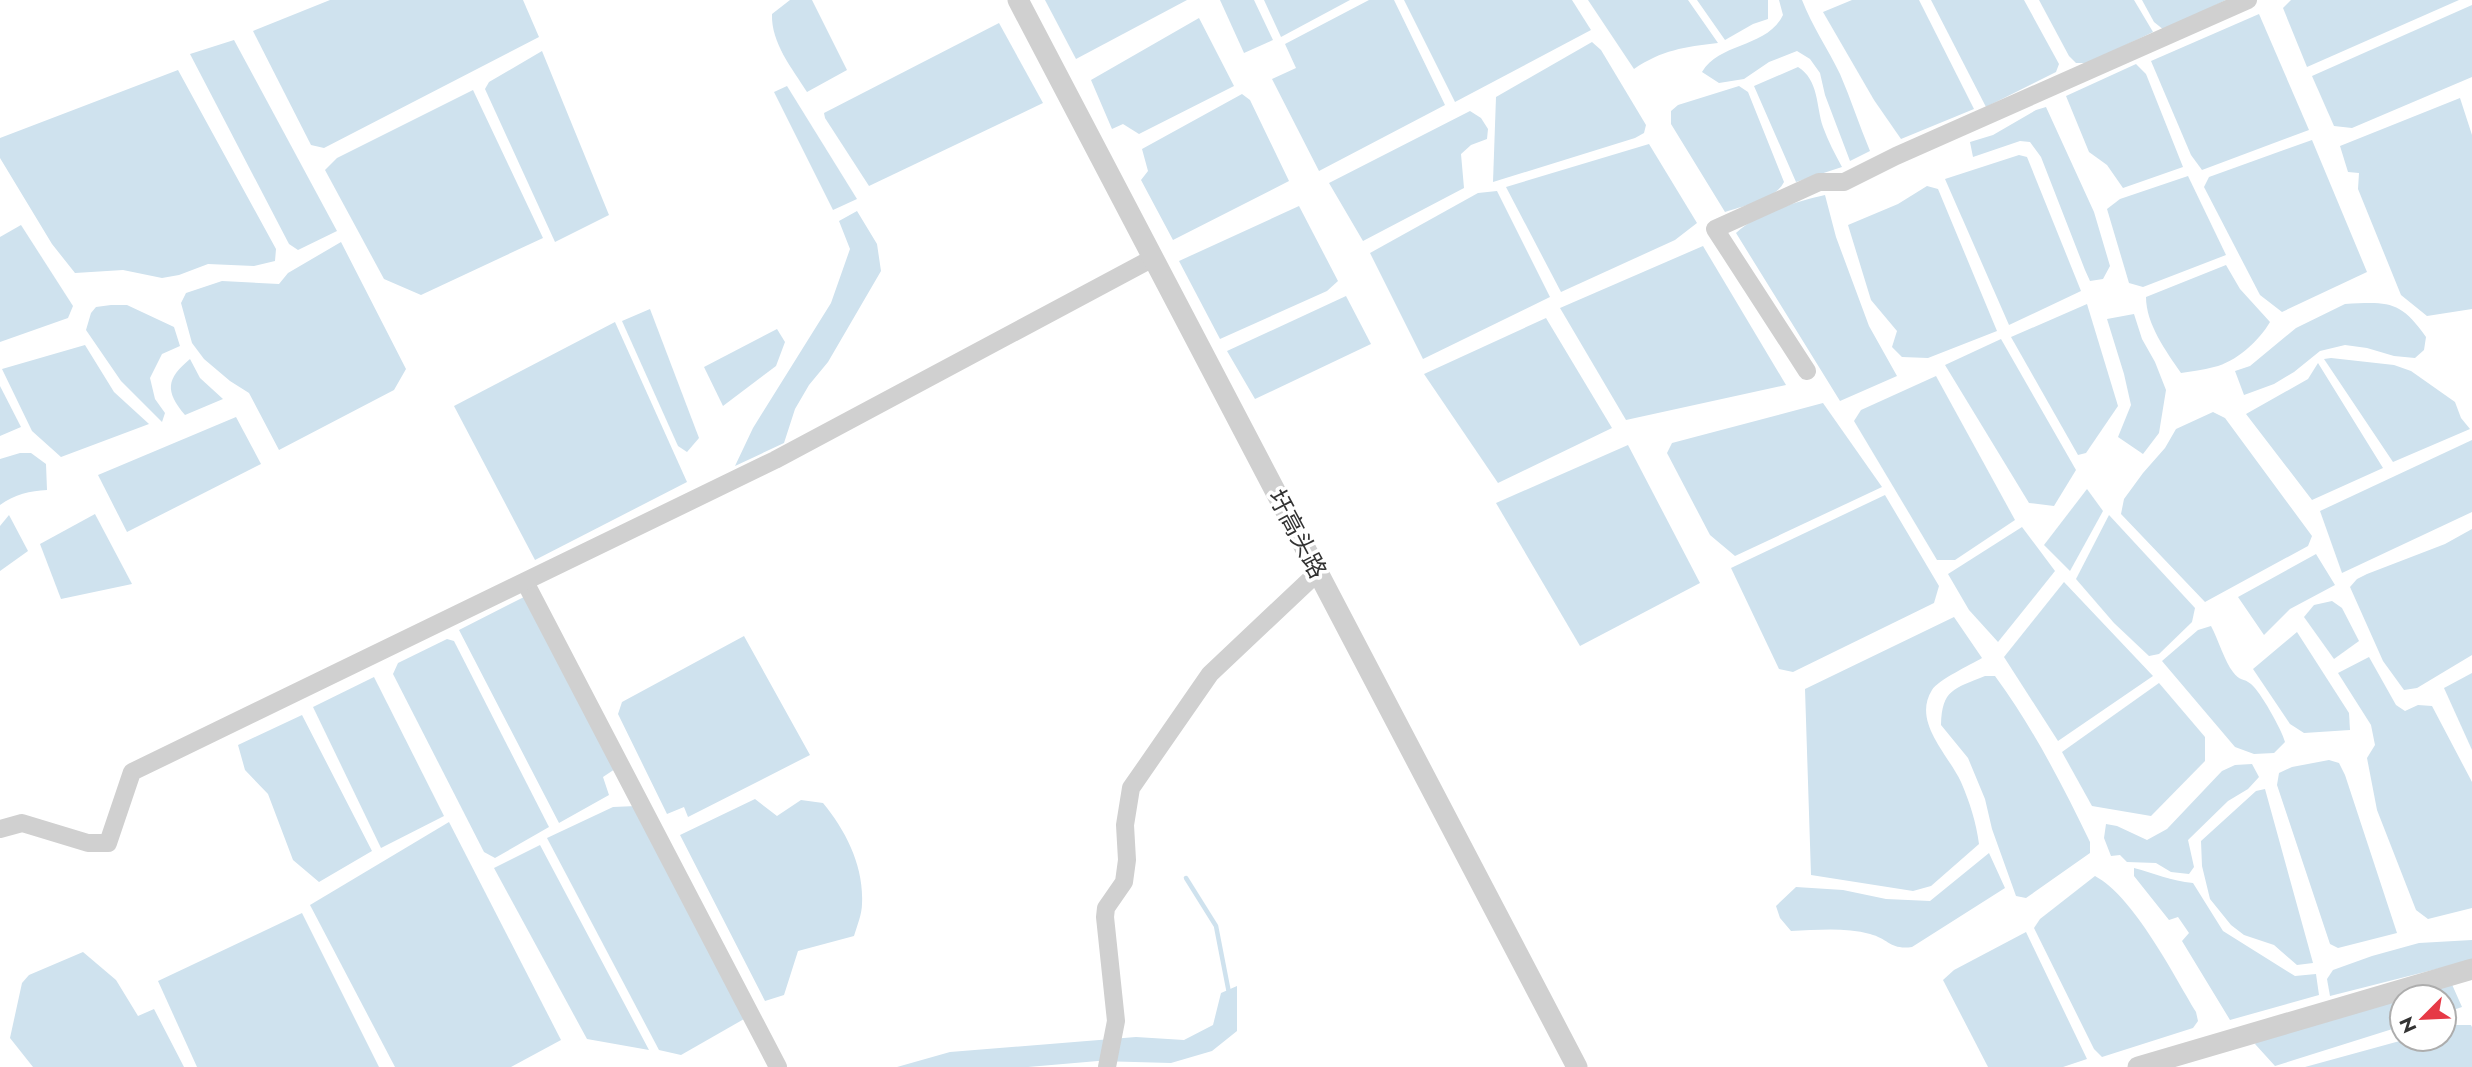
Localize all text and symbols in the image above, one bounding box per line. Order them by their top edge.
street label: 圩高头路 [1259,483,1335,584]
north arrow [2388,983,2458,1053]
text: N [2393,1012,2423,1037]

